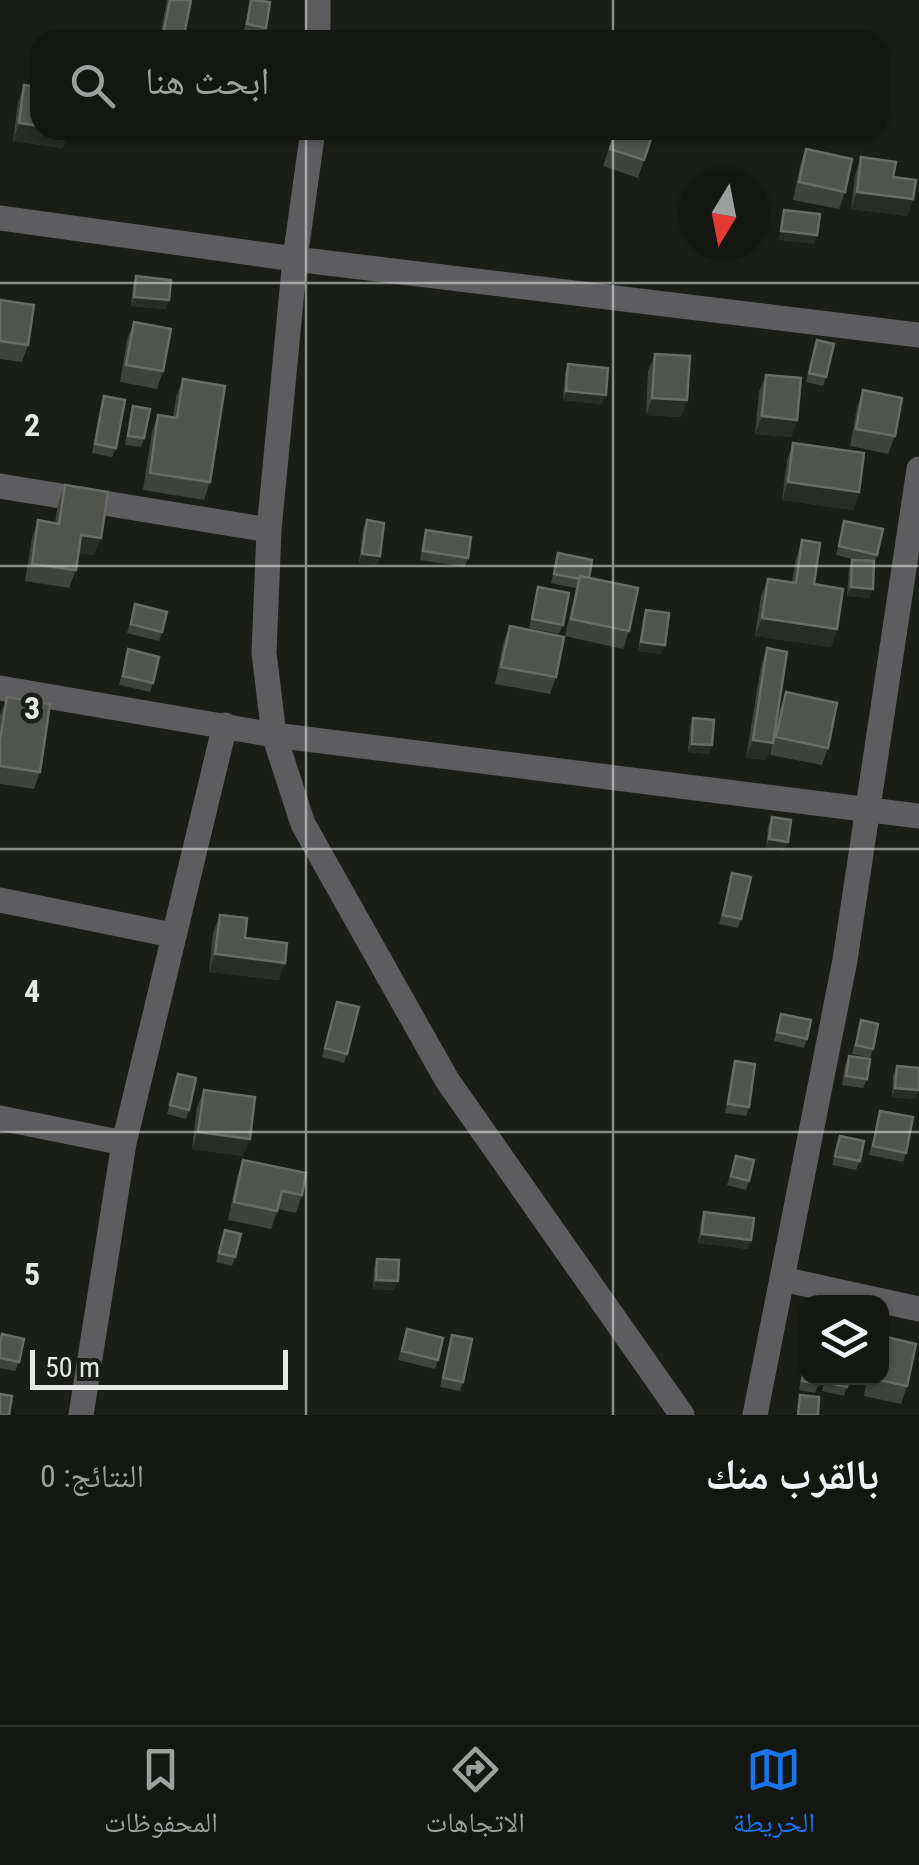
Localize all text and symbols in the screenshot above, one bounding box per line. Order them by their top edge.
search box [30,30,889,140]
icon: search [65,58,120,113]
text: ابحث هنا [145,59,270,103]
north arrow [679,170,769,260]
text: 2 [24,406,40,444]
text: 3 [24,689,40,727]
text: 4 [24,972,40,1010]
text: 5 [24,1255,40,1293]
map controls [799,1295,889,1385]
button: layers [799,1295,889,1385]
scale bar [30,1345,288,1390]
text: 50 m [45,1351,100,1384]
text: بالقرب منك [705,1450,879,1499]
text: النتائج: 0 [40,1457,144,1495]
tab: المحفوظات [104,1742,218,1850]
tab: الاتجاهات [426,1742,525,1850]
tab: الخريطة [733,1742,815,1850]

